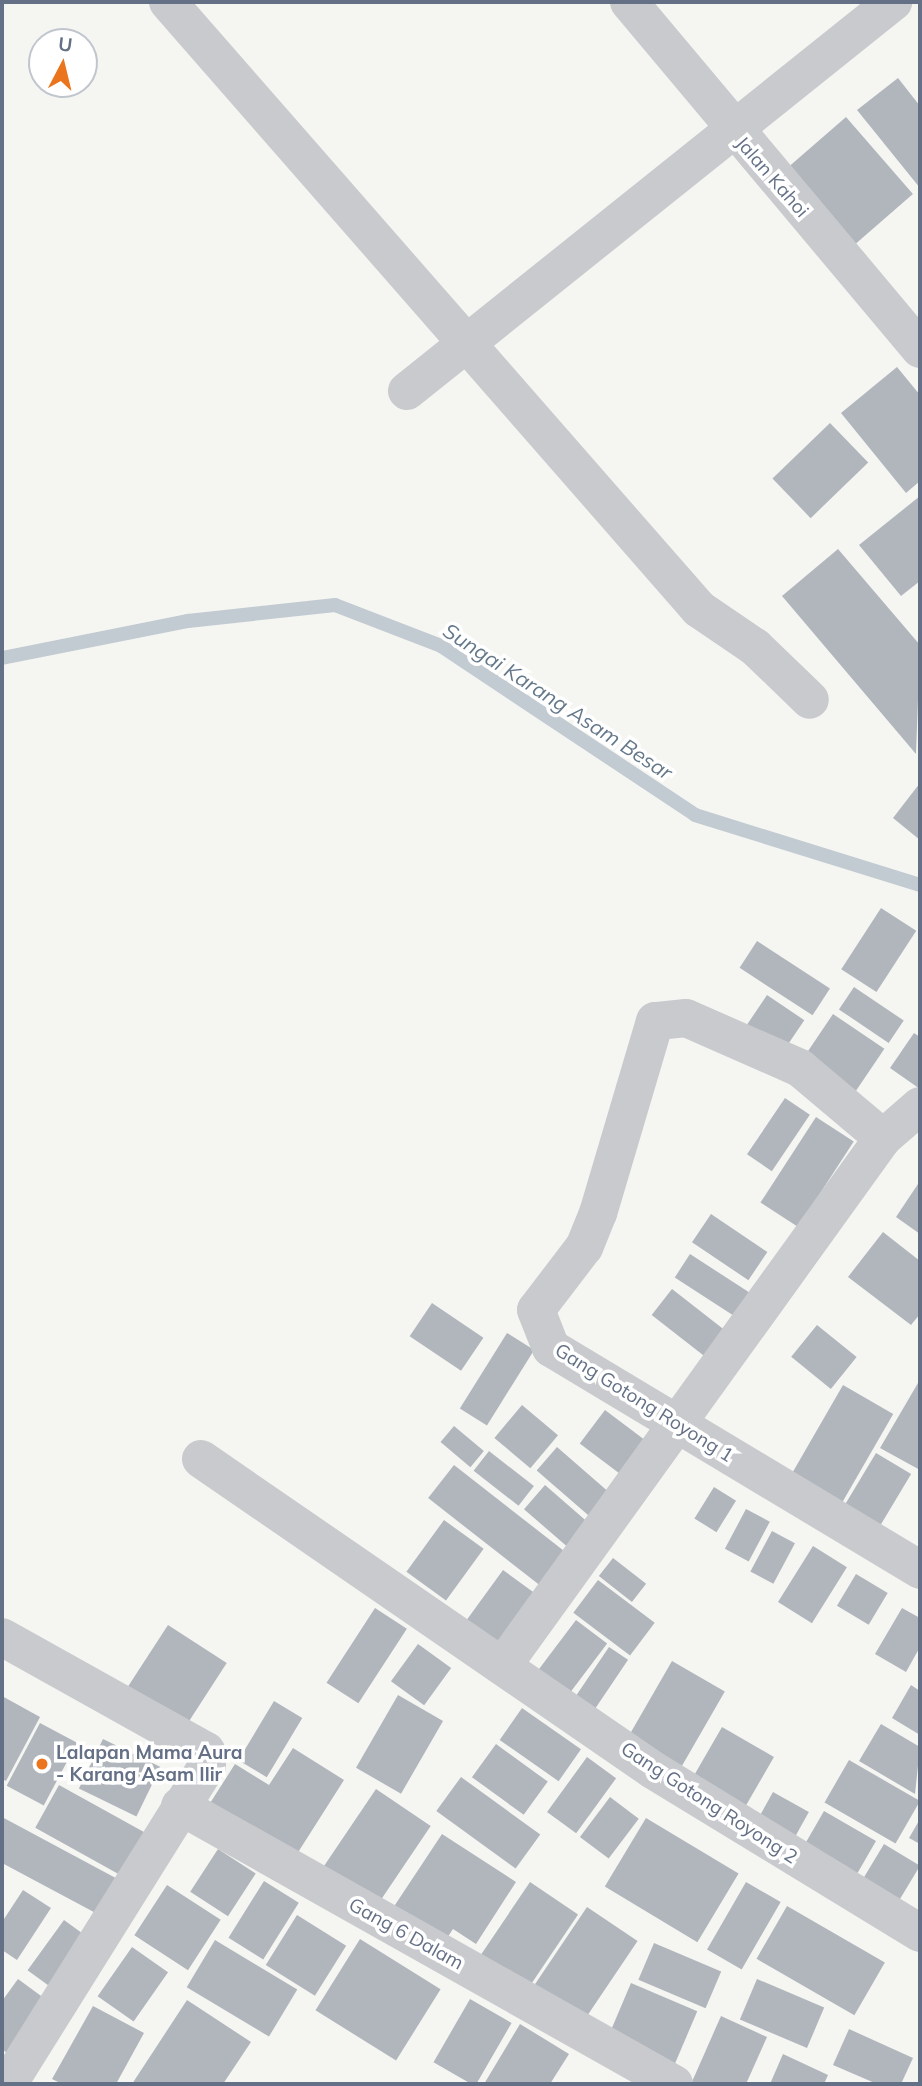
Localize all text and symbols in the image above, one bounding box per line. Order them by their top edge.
north arrow [28,28,98,98]
text: U [57,31,74,57]
street label: Jalan Kahoi [731,132,813,222]
water label: Sungai Karang Asam Besar [439,617,677,785]
street label: Gang Gotong Royong 1 [551,1339,737,1467]
street label: Gang Gotong Royong 2 [616,1737,802,1869]
place label: Lalapan Mama Aura - Karang Asam Ilir [56,1742,242,1786]
marker: Lalapan Mama Aura - Karang Asam Ilir [34,1756,50,1772]
street label: Gang 6 Dalam [345,1893,467,1975]

